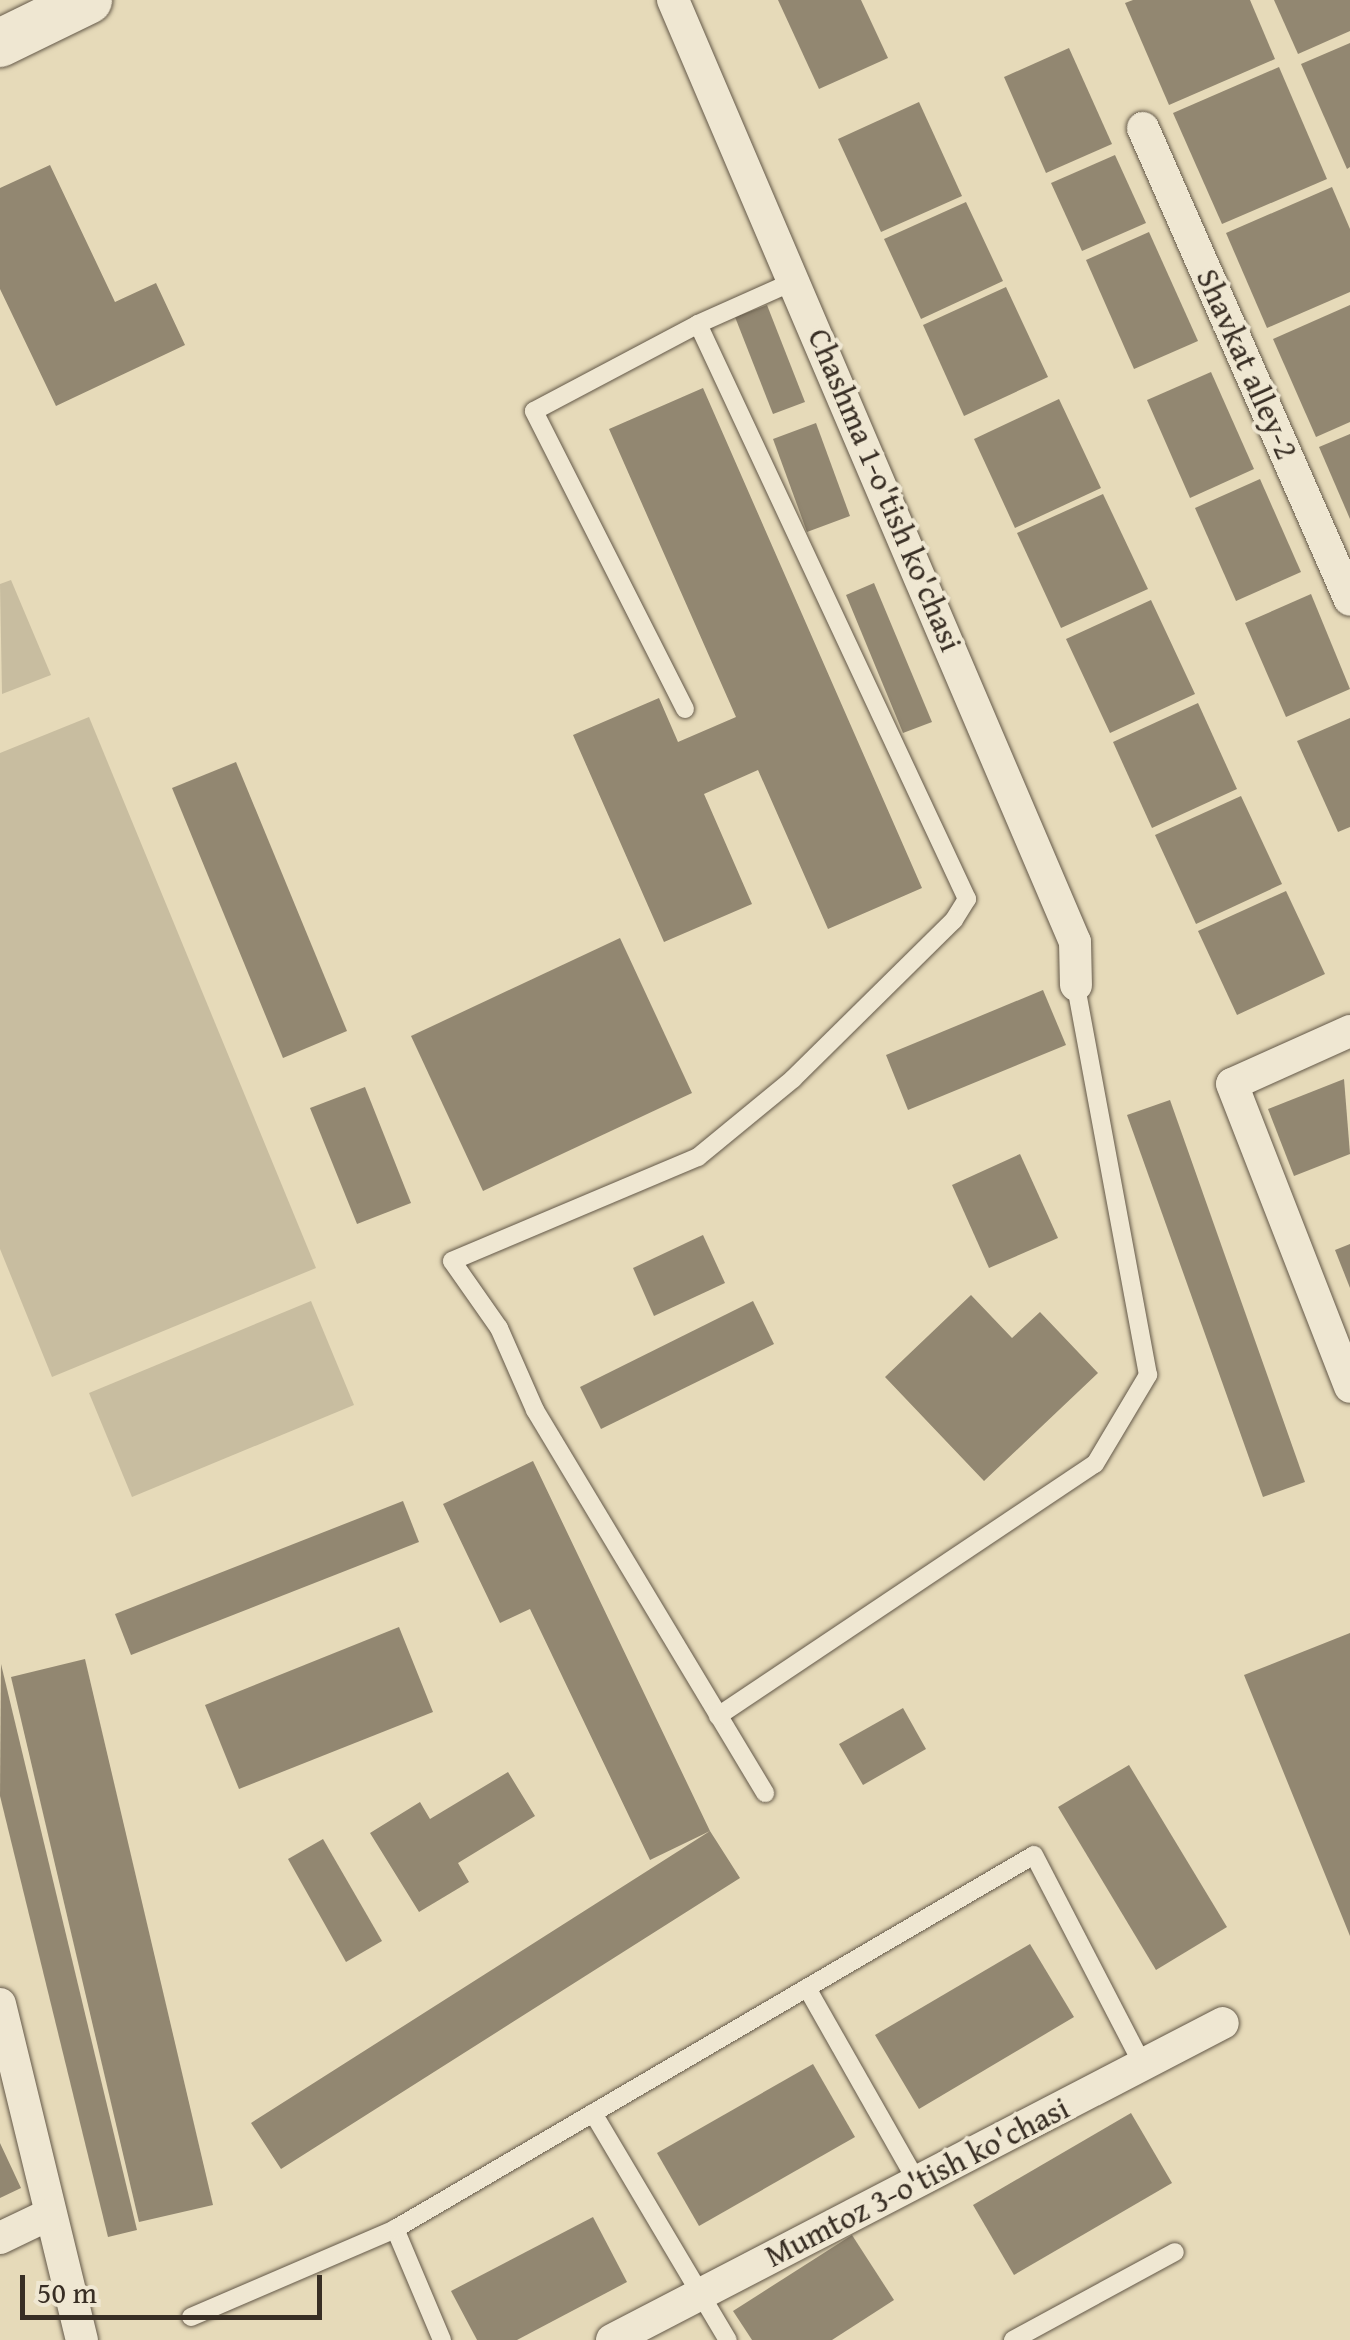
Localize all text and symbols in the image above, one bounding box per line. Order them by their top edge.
street label: Shavkat alley-2 [1188,263,1306,465]
street label: Chashma 1-o'tish ko'chasi [800,323,970,657]
street label: Mumtoz 3-o'tish ko'chasi [759,2089,1075,2275]
scale bar [25,2255,328,2317]
text: 50 m [37,2270,97,2314]

